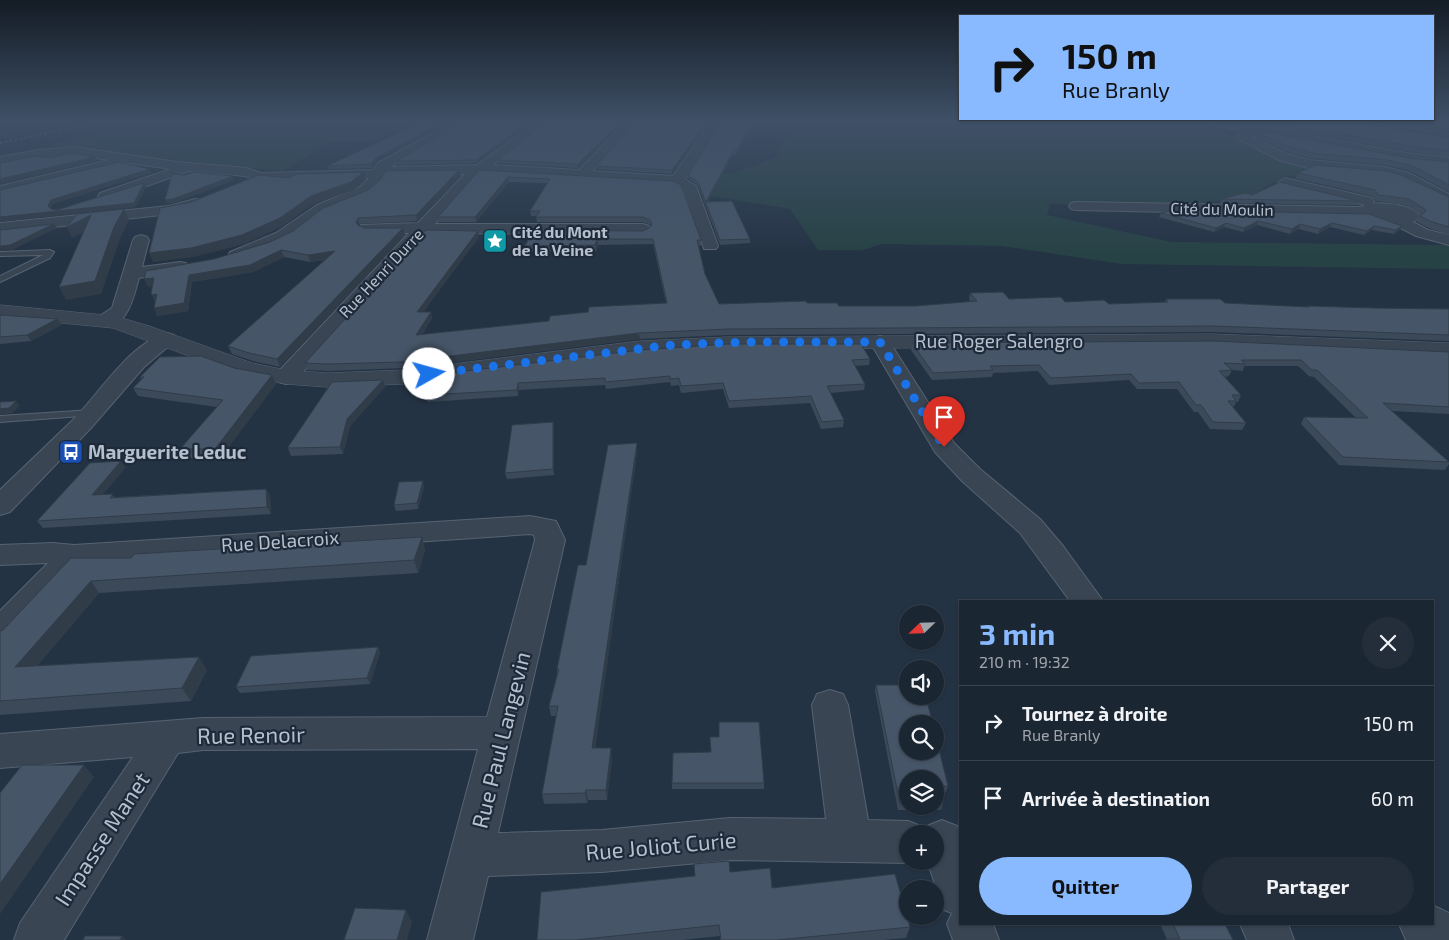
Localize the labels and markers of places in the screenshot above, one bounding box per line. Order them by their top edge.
place label: Cité du Mont de la Veine [512,222,608,259]
place icon: Cité du Mont de la Veine [482,228,508,254]
pin [923,396,965,447]
bus stop icon: Marguerite Leduc [58,439,84,465]
place label: Marguerite Leduc [88,440,247,463]

